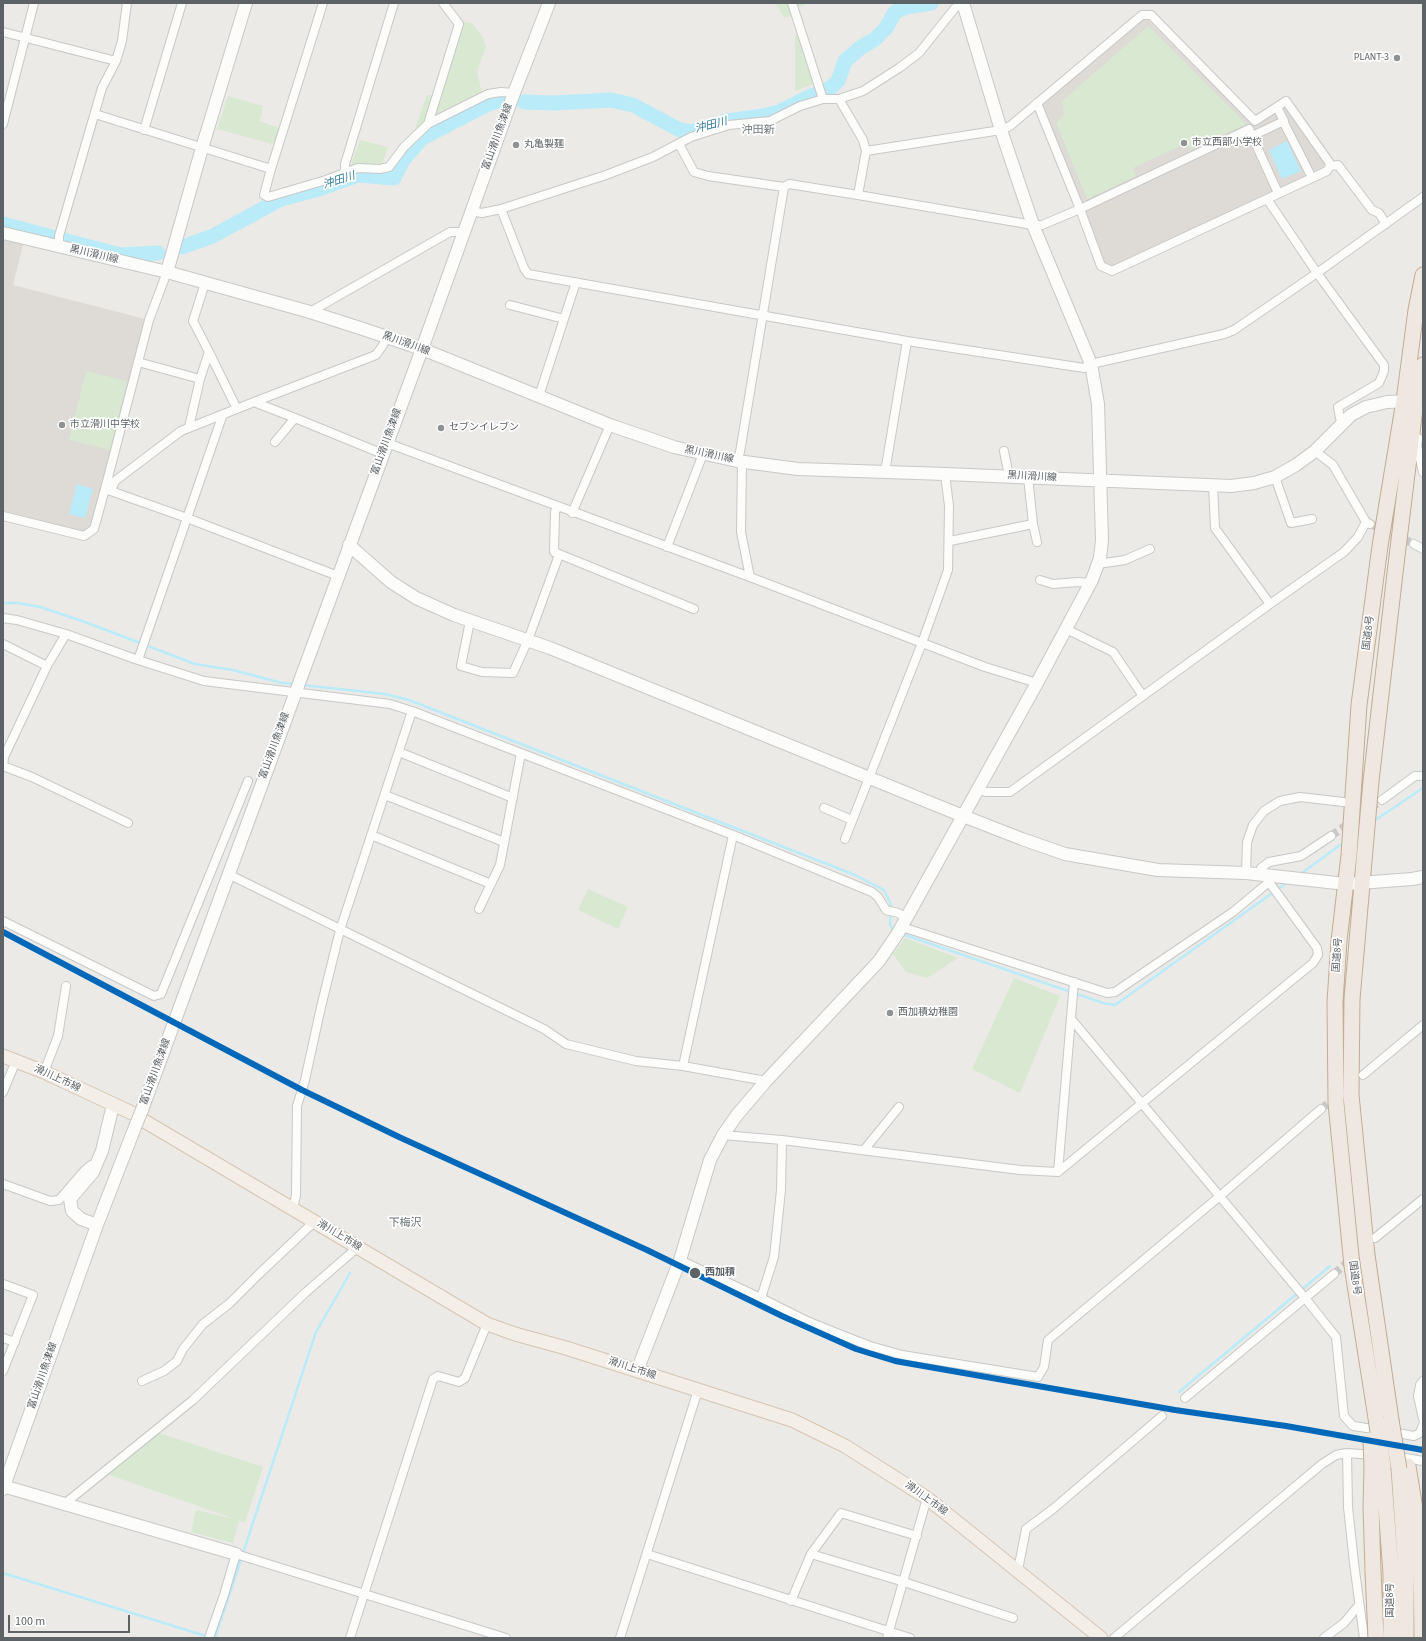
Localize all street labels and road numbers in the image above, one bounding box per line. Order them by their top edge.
street label: 富山滑川魚津線 [480,102,516,172]
street label: 黒川滑川線 [68,244,120,266]
street label: 黒川滑川線 [380,330,432,358]
street label: 富山滑川魚津線 [369,407,405,477]
street label: 黒川滑川線 [683,444,735,466]
street label: 黒川滑川線 [1007,470,1057,484]
street label: 国道8号 [1361,615,1377,651]
street label: 富山滑川魚津線 [257,711,293,781]
street label: 国道8号 [1331,937,1345,973]
street label: 富山滑川魚津線 [138,1037,174,1107]
street label: 滑川上市線 [32,1063,82,1095]
street label: 滑川上市線 [314,1218,364,1254]
street label: 国道8号 [1346,1260,1362,1296]
street label: 富山滑川魚津線 [26,1341,60,1411]
street label: 滑川上市線 [606,1356,658,1382]
street label: 滑川上市線 [902,1479,950,1519]
street label: 国道8号 [1385,1583,1397,1617]

